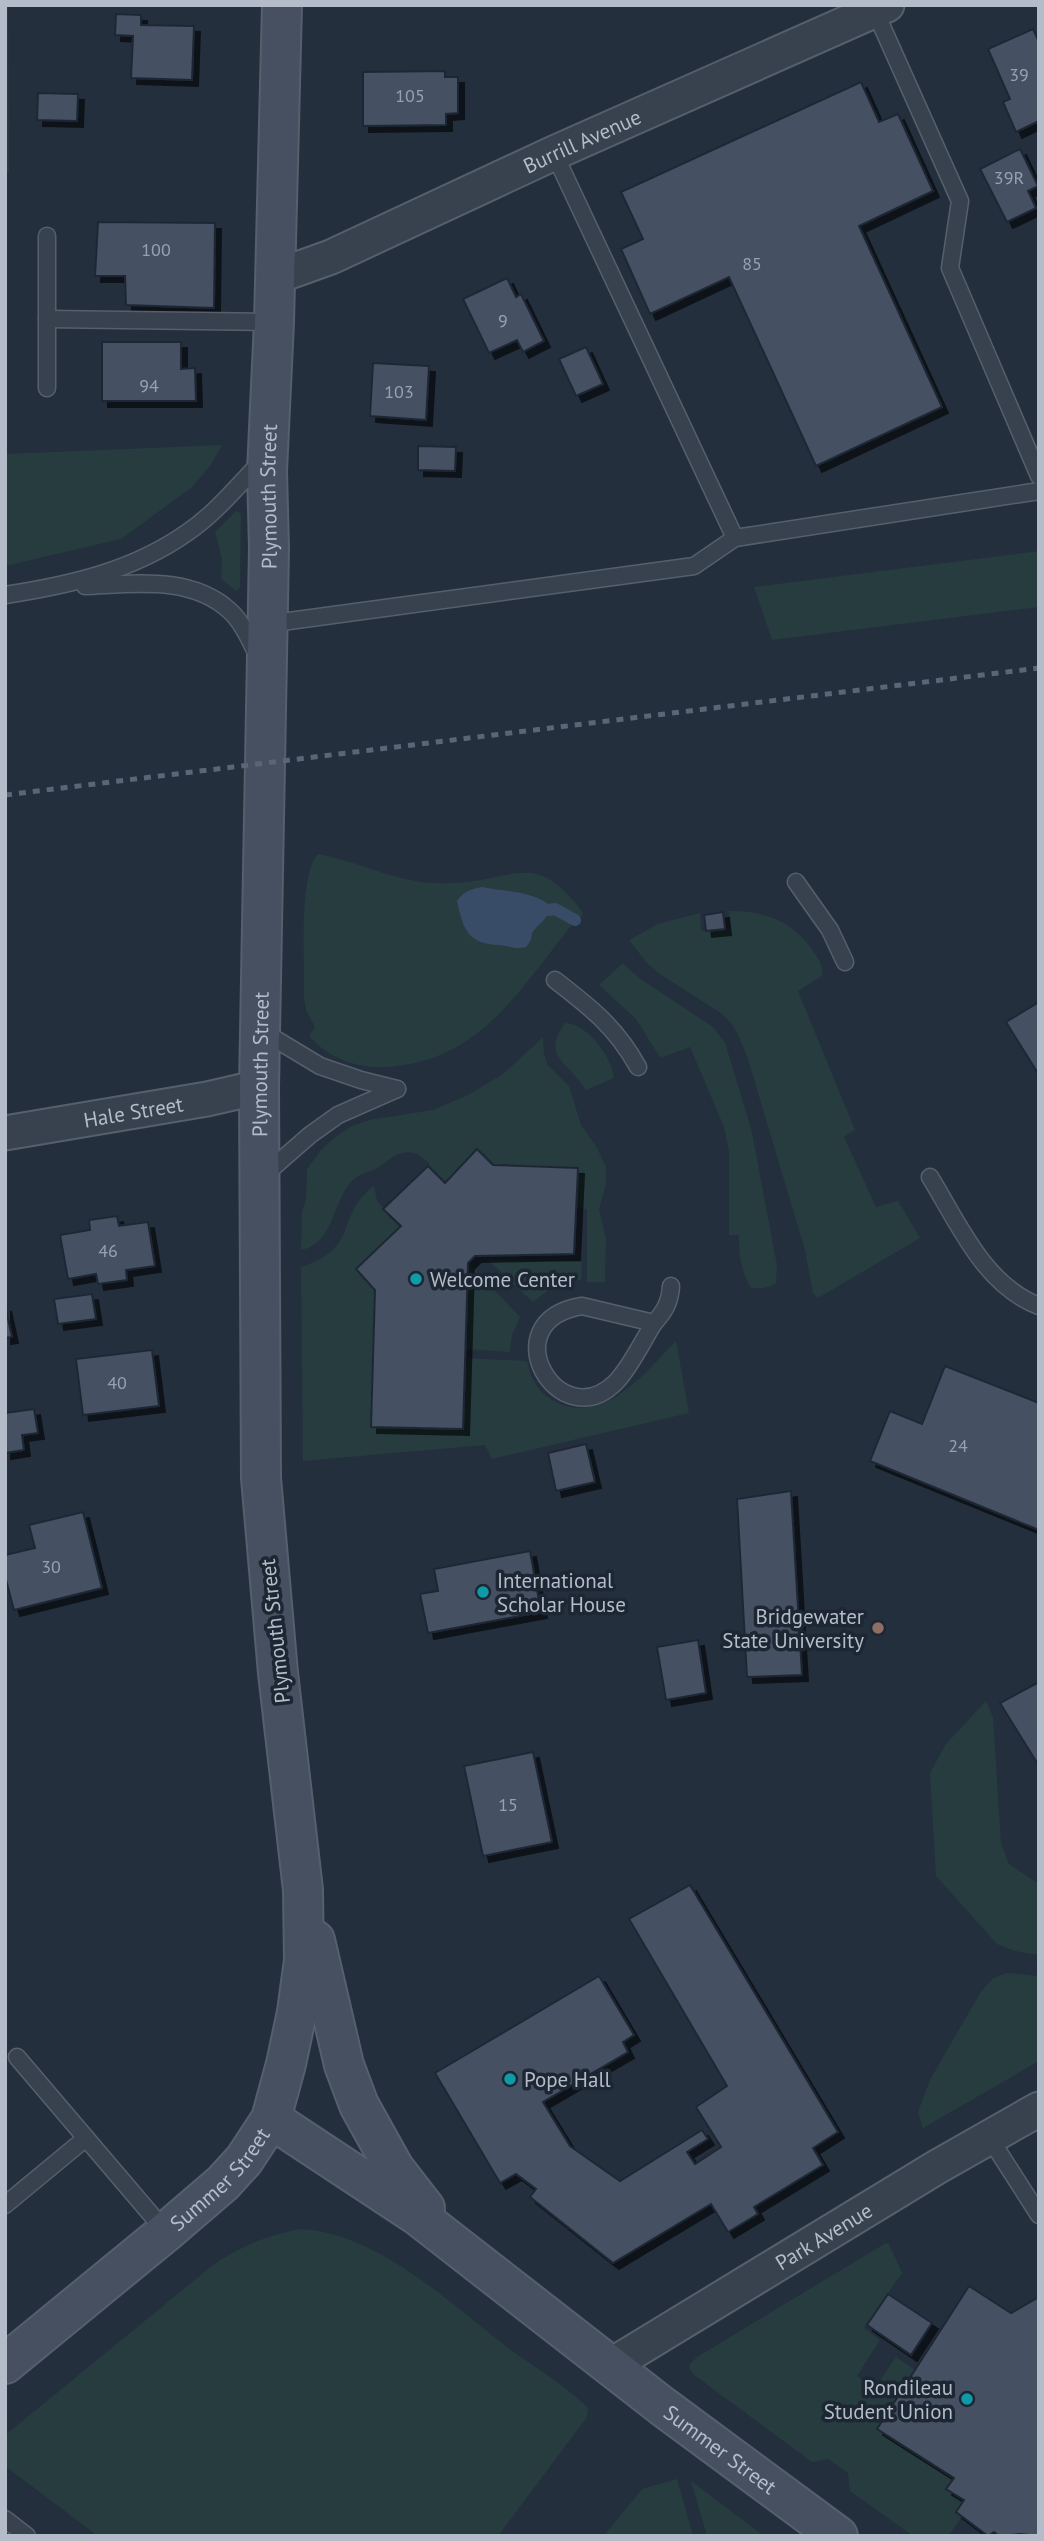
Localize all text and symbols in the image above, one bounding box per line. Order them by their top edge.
house number: 39 [1009,63,1029,86]
house number: 105 [395,84,425,107]
street label: Burrill Avenue [519,103,645,179]
house number: 39R [994,166,1024,189]
house number: 100 [141,238,171,261]
house number: 85 [742,252,762,275]
house number: 9 [498,309,508,332]
house number: 94 [139,374,159,397]
house number: 103 [384,380,414,403]
street label: Plymouth Street [253,423,283,569]
street label: Plymouth Street [245,992,274,1137]
street label: Hale Street [81,1090,185,1133]
house number: 46 [98,1239,118,1262]
place label: Welcome Center [430,1266,575,1293]
marker: Welcome Center [408,1271,424,1287]
house number: 40 [107,1371,127,1394]
house number: 24 [948,1434,968,1457]
house number: 30 [41,1555,61,1578]
street label: Plymouth Street [254,1557,296,1705]
place label: International Scholar House [497,1567,626,1618]
marker: International Scholar House [475,1584,491,1600]
place label: Bridgewater State University [722,1603,864,1654]
marker: Bridgewater State University [870,1620,886,1636]
house number: 15 [498,1793,518,1816]
place label: Pope Hall [524,2066,611,2093]
marker: Pope Hall [502,2071,518,2087]
street label: Summer Street [164,2122,275,2236]
street label: Park Avenue [770,2196,877,2276]
place label: Rondileau Student Union [824,2374,953,2425]
marker: Rondileau Student Union [959,2391,975,2407]
street label: Summer Street [659,2399,782,2500]

